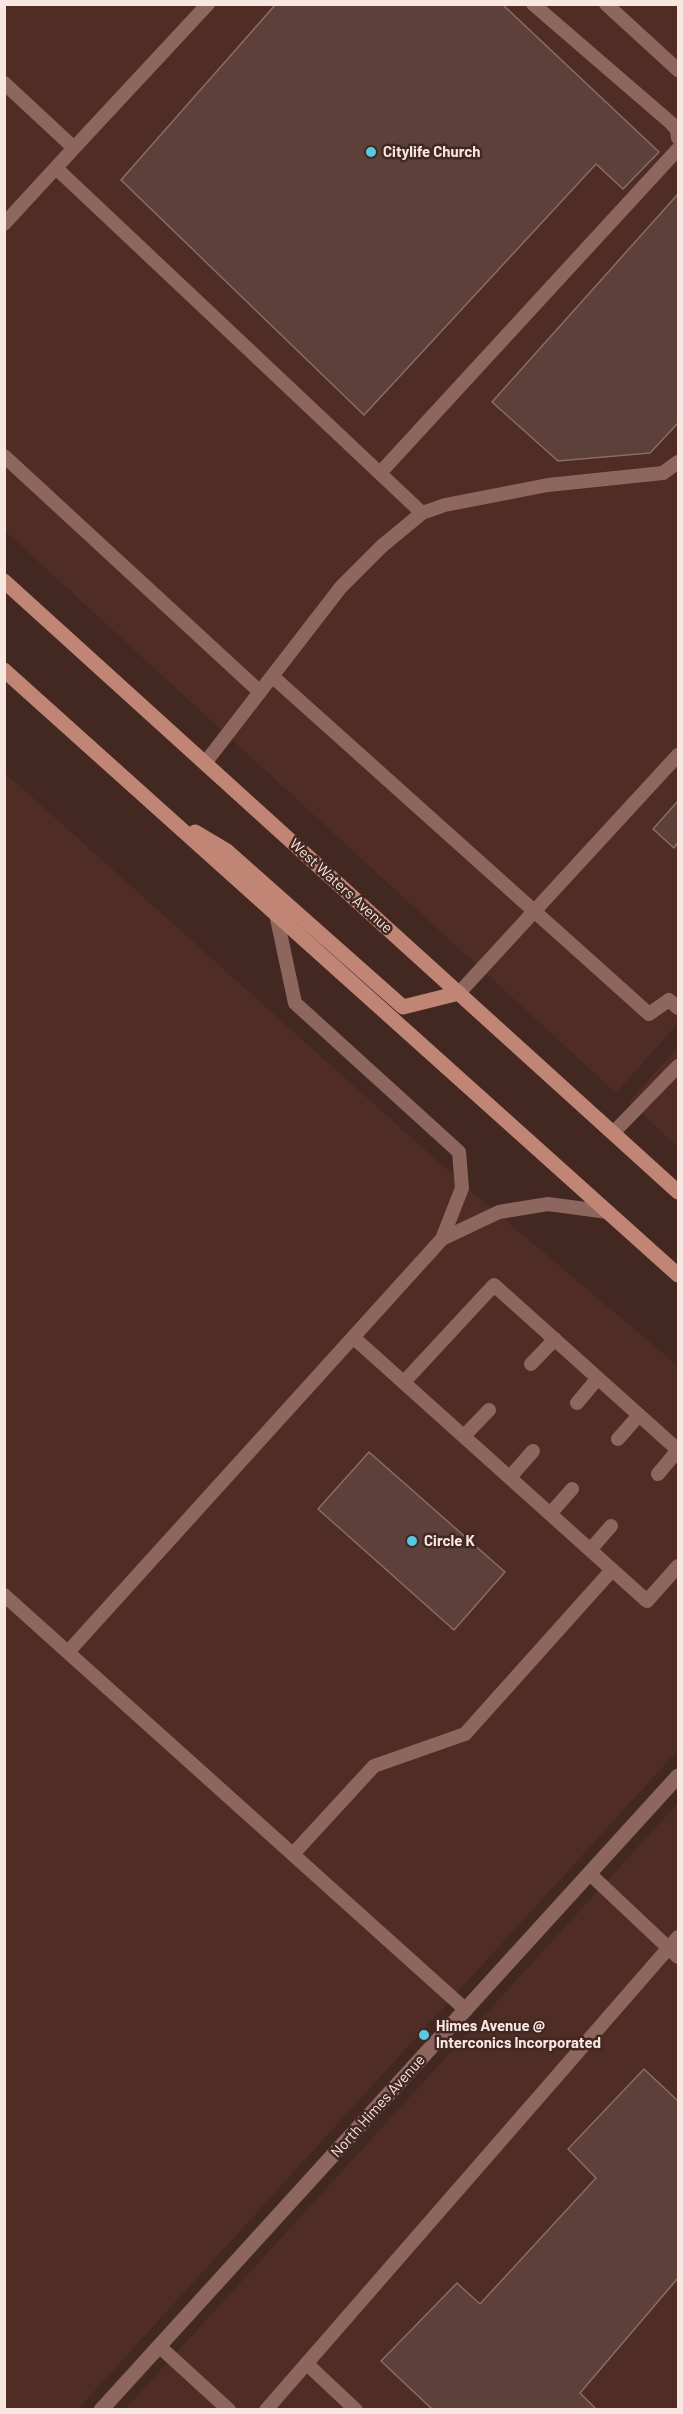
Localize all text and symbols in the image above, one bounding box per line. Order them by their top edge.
place label: Citylife Church [383,143,481,161]
marker: Citylife Church [364,145,378,159]
street label: West Waters Avenue [286,835,396,937]
place label: Circle K [424,1532,475,1550]
marker: Circle K [405,1534,419,1548]
place label: Himes Avenue @ Interconics Incorporated [436,2017,601,2052]
marker: Himes Avenue @ Interconics Incorporated [417,2028,431,2042]
street label: North Himes Avenue [327,2051,429,2161]

